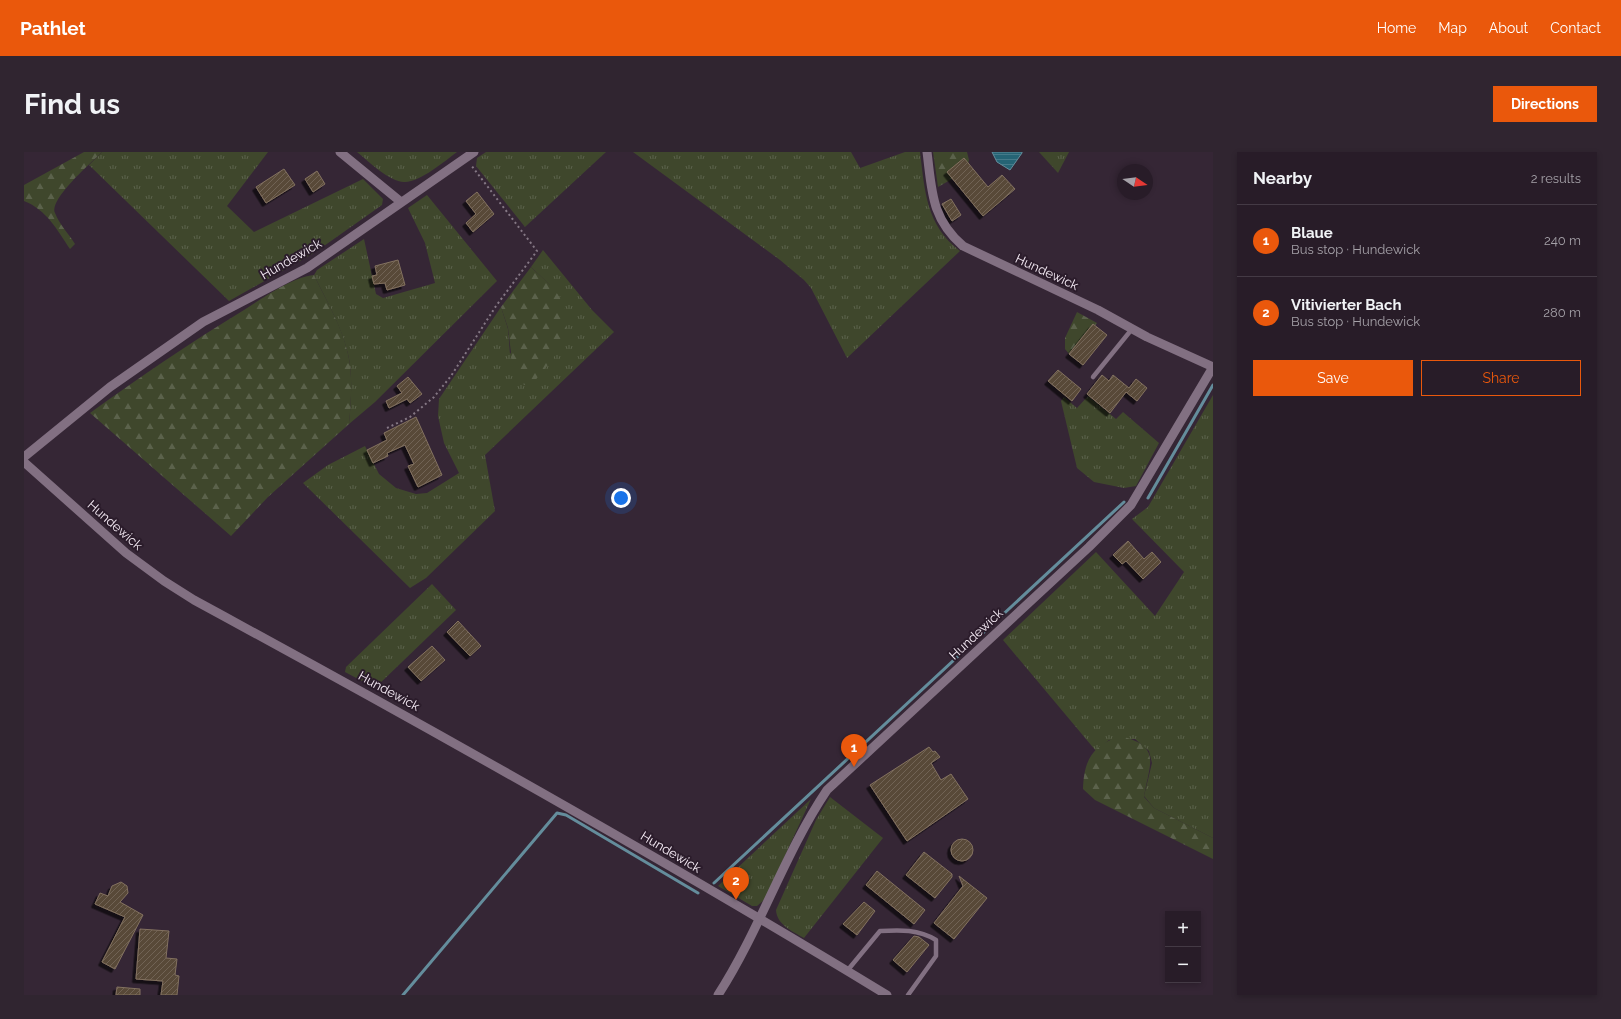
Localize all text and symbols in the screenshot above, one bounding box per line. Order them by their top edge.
text: Pathlet [20,17,86,39]
text: Home [1377,20,1416,36]
text: Map [1438,20,1467,36]
text: About [1489,20,1528,36]
text: Contact [1550,20,1601,36]
button: Directions [1493,86,1597,122]
text: Find us [24,88,120,121]
north arrow [1117,164,1153,200]
text: Nearby [1253,168,1312,188]
text: 2 results [1531,171,1581,186]
text: Blaue [1291,224,1333,242]
text: 1 [1263,233,1269,248]
text: 240 m [1544,233,1581,248]
street label: Hundewick [258,235,324,282]
text: Bus stop · Hundewick [1291,242,1420,257]
street label: Hundewick [1013,251,1081,293]
text: Vitivierter Bach [1291,296,1401,314]
text: 2 [1262,305,1270,320]
text: 280 m [1543,305,1581,320]
text: Bus stop · Hundewick [1291,314,1420,329]
button: Save [1253,360,1413,396]
button: Share [1421,360,1581,396]
your location [611,488,631,508]
street label: Hundewick [84,497,146,553]
street label: Hundewick [946,605,1006,663]
street label: Hundewick [356,668,422,714]
pin: 1 [841,734,867,767]
street label: Hundewick [638,828,704,876]
pin: 2 [723,867,749,900]
map controls [1165,911,1201,983]
button: + [1165,911,1201,947]
button: − [1165,947,1201,983]

